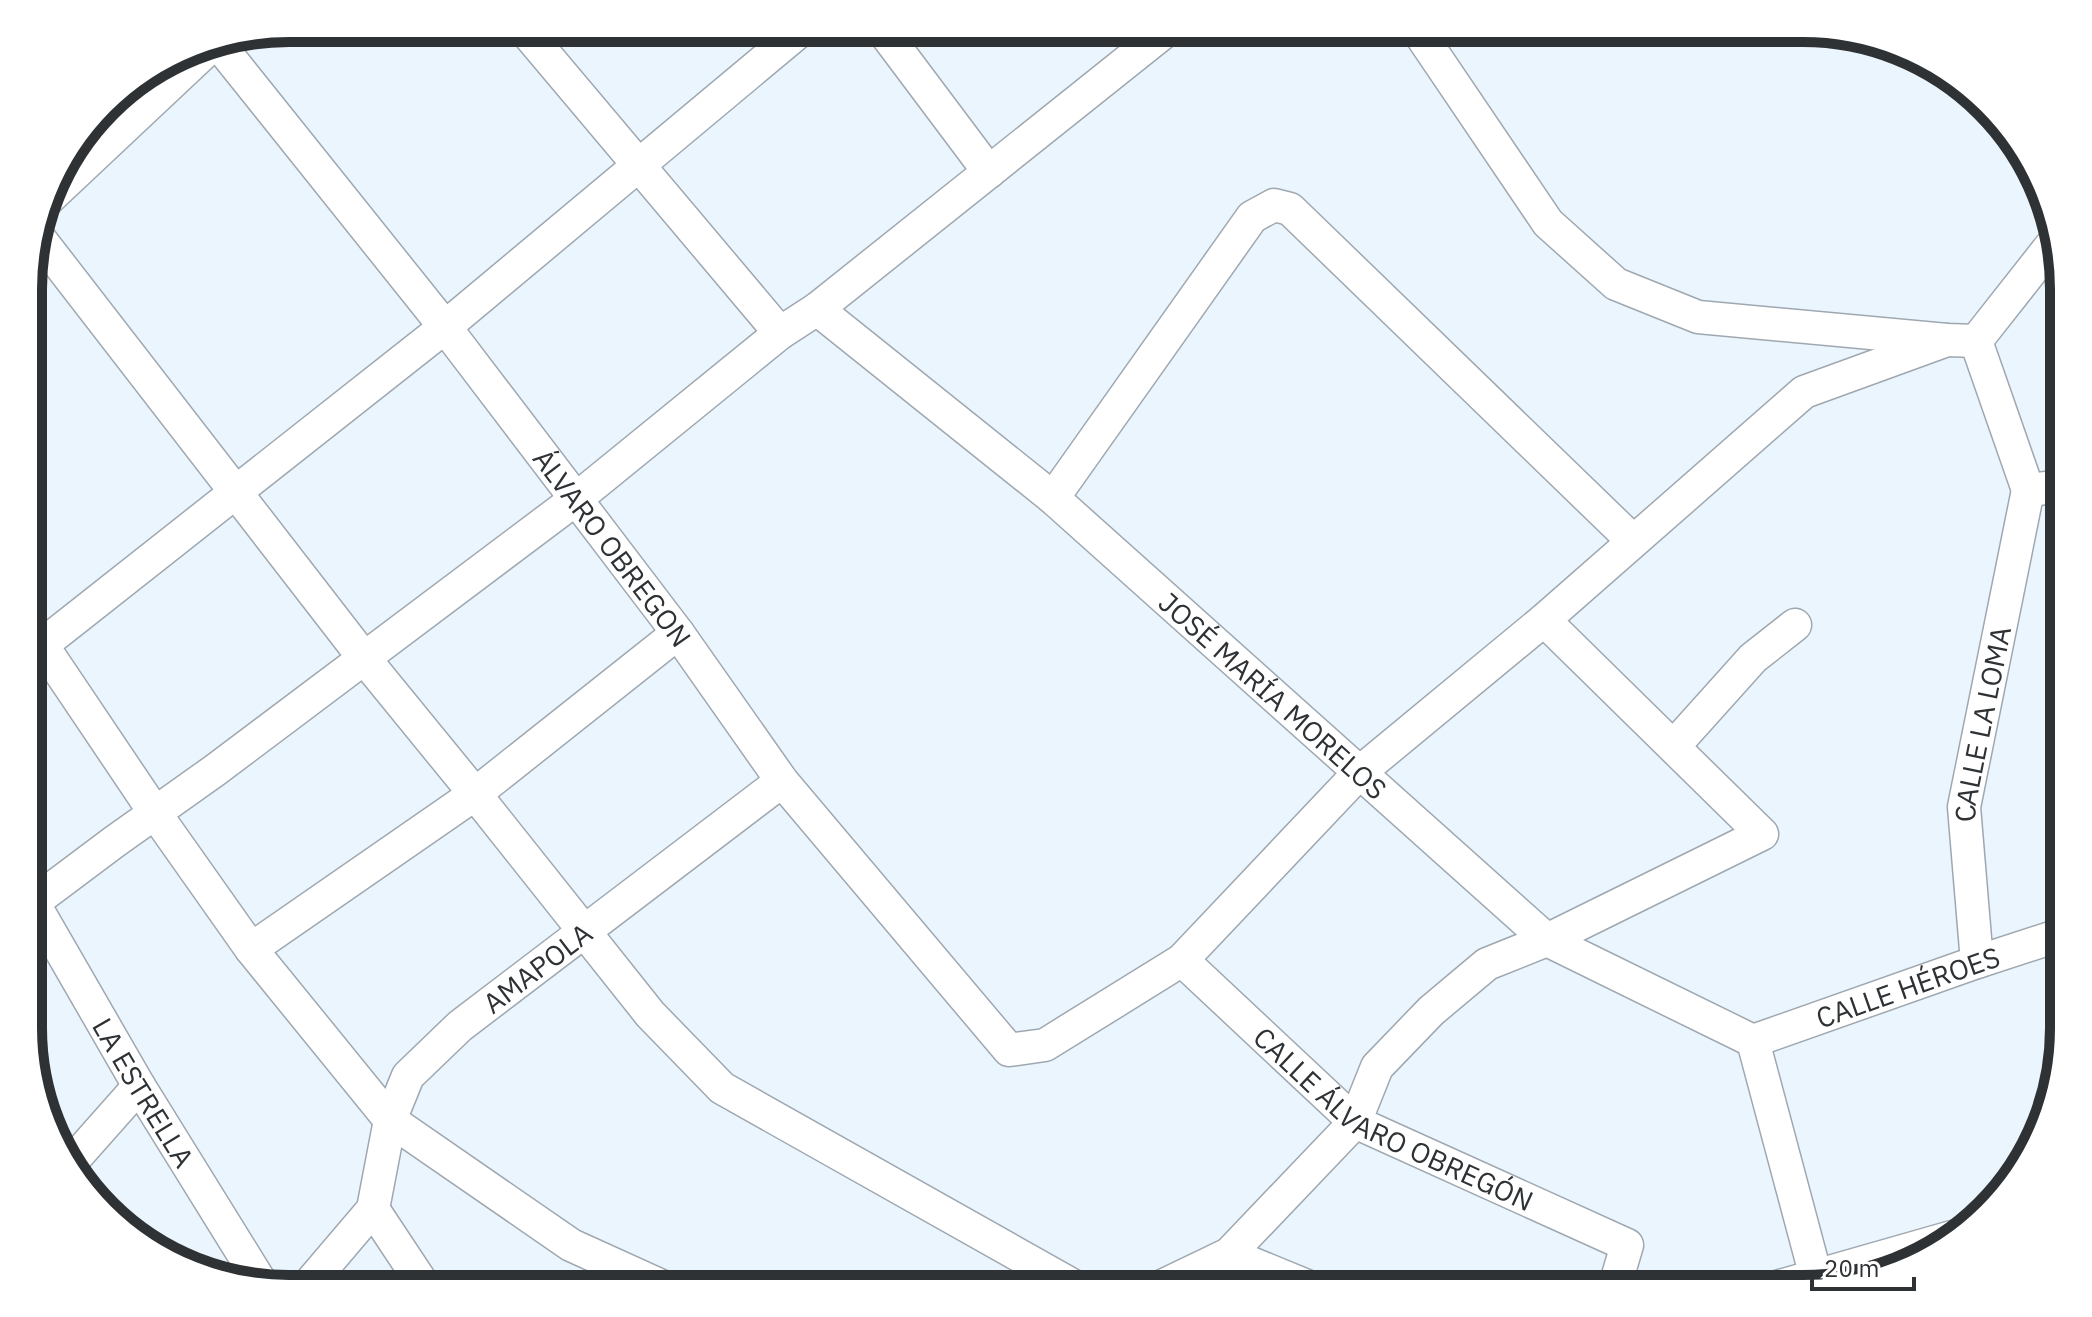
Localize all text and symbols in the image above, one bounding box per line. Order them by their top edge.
street label: ÁLVARO OBREGON [526,441,700,654]
street label: JOSÉ MARÍA MORELOS [1151,583,1395,807]
street label: CALLE LA LOMA [1945,623,2019,824]
street label: AMAPOLA [475,914,599,1021]
street label: CALLE HÉROES [1811,937,2004,1036]
street label: LA ESTRELLA [85,1011,203,1174]
street label: CALLE ÁLVARO OBREGÓN [1246,1018,1539,1219]
scale bar [1812,1241,1914,1291]
text: 20 m [1824,1252,1879,1284]

